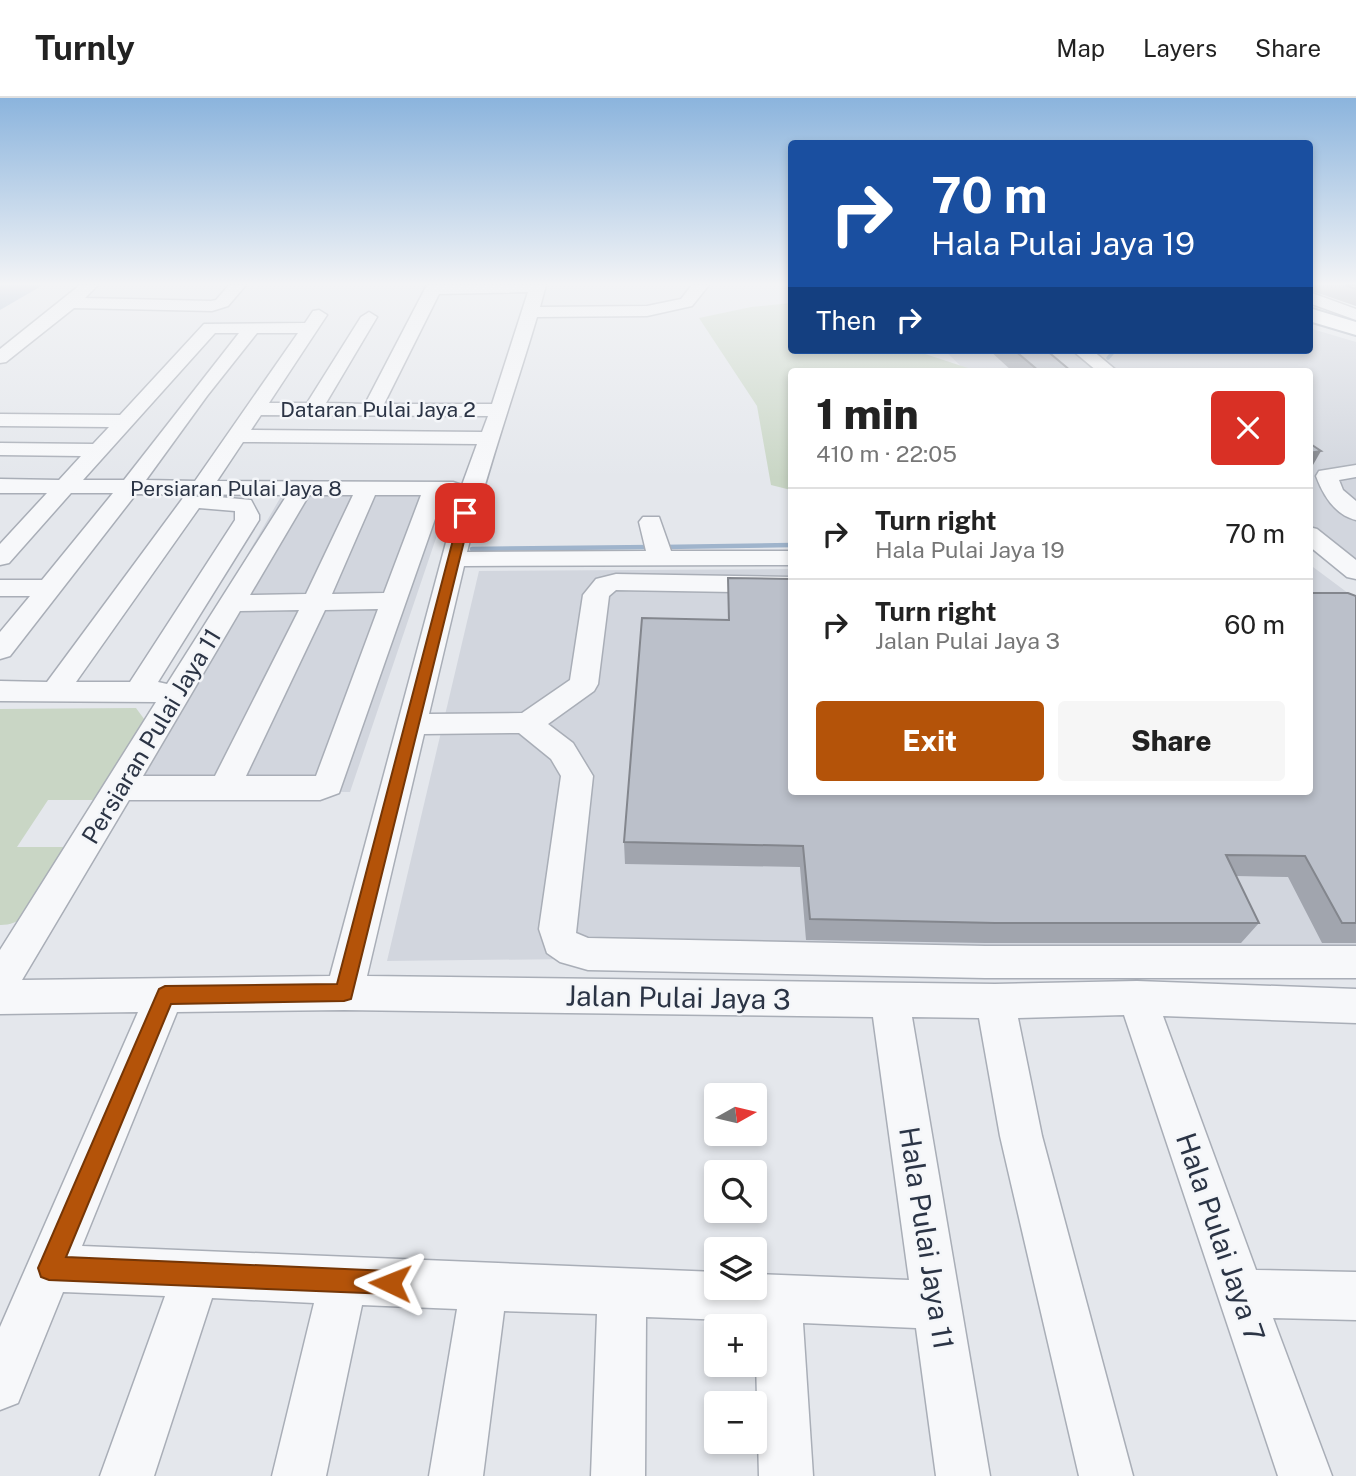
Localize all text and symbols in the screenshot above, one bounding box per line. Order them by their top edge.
text: Turnly [35,29,135,67]
text: Map [1056,34,1105,62]
text: Layers [1143,34,1217,62]
text: Share [1255,34,1321,62]
text: 70 m [931,166,1048,224]
icon: right [816,168,907,259]
text: Hala Pulai Jaya 19 [931,225,1195,262]
icon: right [890,301,928,339]
text: Then [816,305,876,336]
text: 1 min [816,389,919,438]
button: close [1211,391,1285,465]
street label: Dataran Pulai Jaya 2 [280,397,476,422]
text: 410 m · 22:05 [816,440,957,467]
street label: Persiaran Pulai Jaya 8 [130,476,342,501]
pin [435,483,495,543]
icon: arrive [446,494,484,532]
text: Turn right [875,505,997,536]
icon: right [816,515,854,553]
text: 70 m [1225,518,1285,549]
text: Hala Pulai Jaya 19 [875,536,1065,563]
text: Turn right [875,596,997,627]
icon: right [816,606,854,644]
text: 60 m [1224,609,1285,640]
street label: Persiaran Pulai Jaya 11 [76,623,226,849]
text: Jalan Pulai Jaya 3 [875,627,1060,654]
button: Exit [816,701,1044,781]
button: Share [1058,701,1285,781]
street label: Jalan Pulai Jaya 3 [565,979,791,1015]
north arrow [704,1083,766,1146]
map controls [704,1083,767,1454]
street label: Hala Pulai Jaya 11 [893,1124,961,1352]
street label: Hala Pulai Jaya 7 [1170,1128,1272,1346]
button: search [704,1160,767,1223]
button: layers [704,1237,767,1300]
position arrow [353,1246,427,1320]
button: + [704,1314,767,1377]
button: − [704,1391,767,1454]

